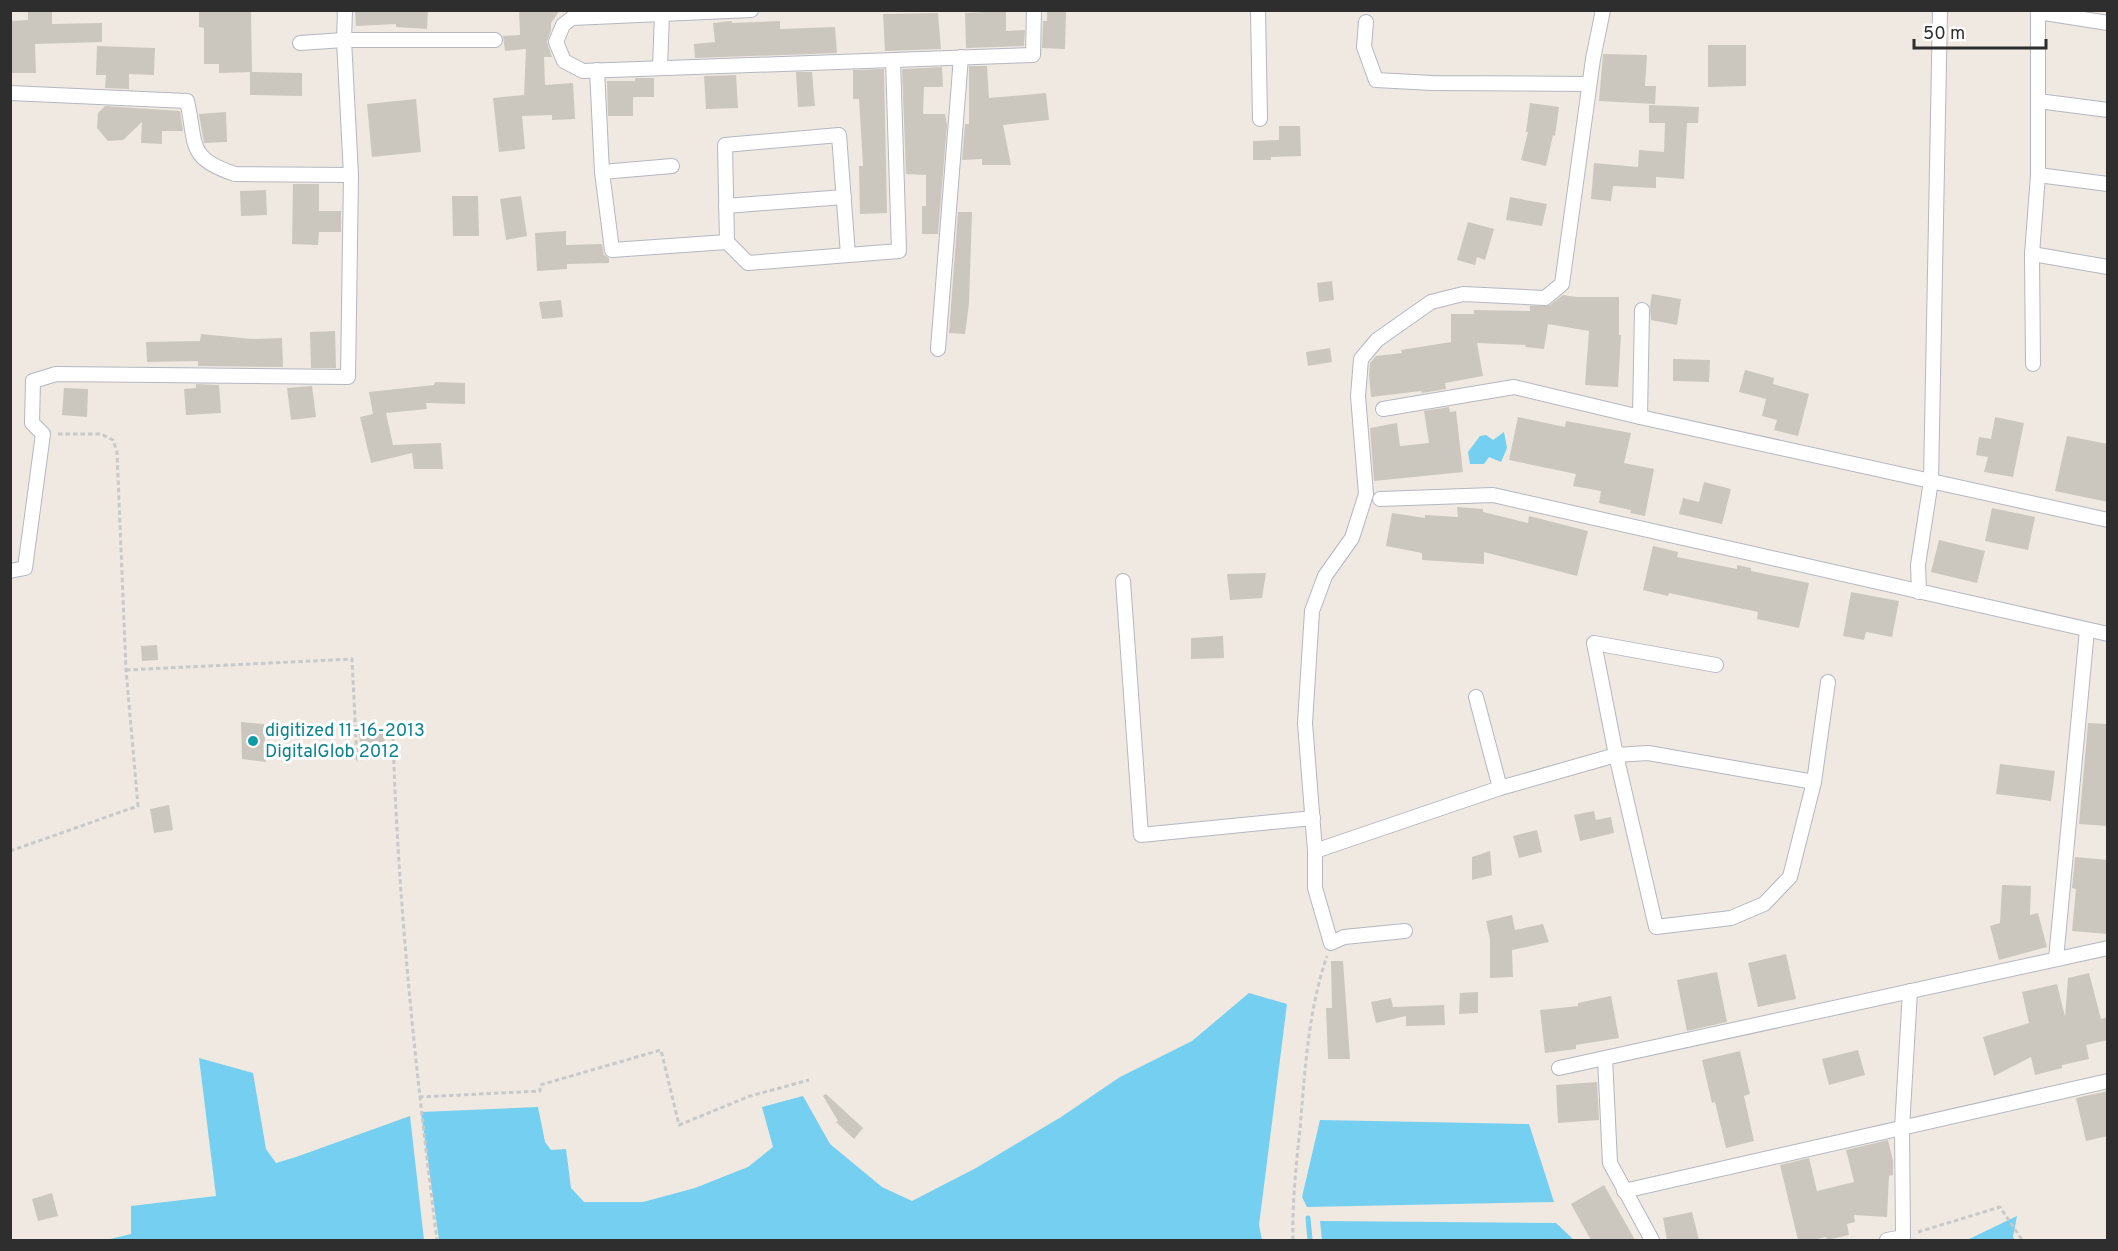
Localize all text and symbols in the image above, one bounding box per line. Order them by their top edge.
scale bar [1914,12,2046,50]
text: 50 m [1923,23,1965,46]
place label: digitized 11-16-2013 DigitalGlob 2012 [265,720,425,764]
marker: digitized 11-16-2013 DigitalGlob 2012 [246,734,260,748]

